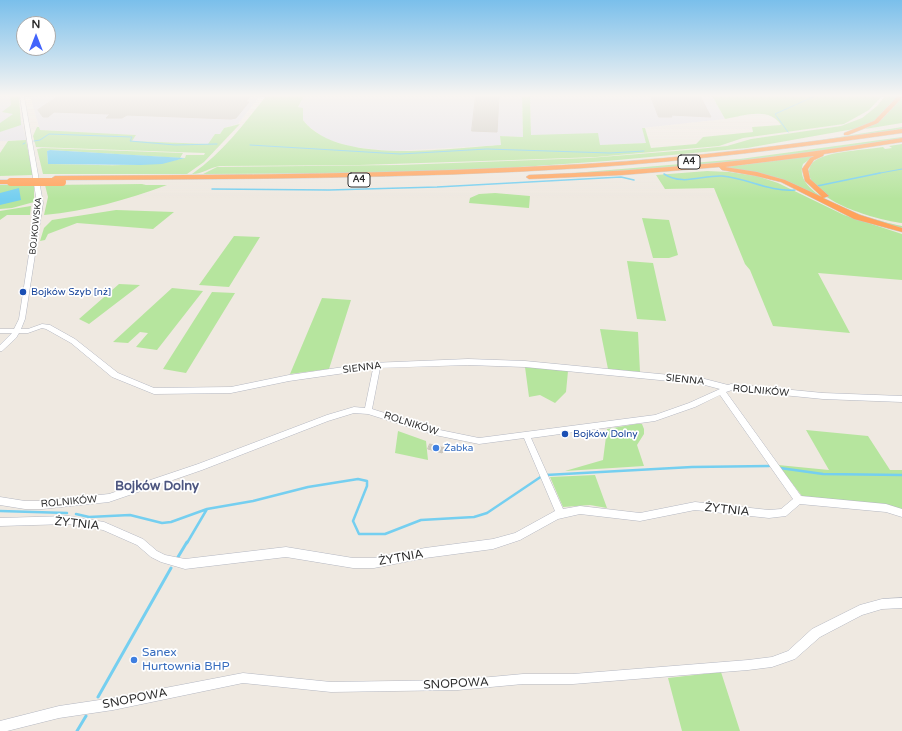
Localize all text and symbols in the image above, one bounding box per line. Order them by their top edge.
north arrow [16,16,56,56]
text: N [32,18,40,31]
road number: A4 [678,155,700,169]
road number: A4 [348,173,370,187]
street label: BOJKOWSKA [28,197,44,255]
place label: Bojków Szyb [nż] [31,286,111,298]
marker: Bojków Szyb [nż] [18,287,28,297]
street label: SIENNA [342,360,382,376]
street label: SIENNA [665,372,705,388]
street label: ROLNIKÓW [732,383,790,399]
street label: ROLNIKÓW [382,410,440,438]
place label: Bojków Dolny [573,428,638,440]
marker: Bojków Dolny [560,429,570,439]
place label: Żabka [444,442,473,454]
marker: Żabka [431,443,441,453]
district label: Bojków Dolny [115,479,199,495]
street label: ROLNIKÓW [40,494,98,510]
street label: ŻYTNIA [704,500,750,520]
street label: ŻYTNIA [54,514,100,534]
street label: ŻYTNIA [378,547,424,569]
place label: Sanex Hurtownia BHP [142,646,230,674]
marker: Sanex Hurtownia BHP [129,655,139,665]
street label: SNOPOWA [423,675,489,693]
street label: SNOPOWA [101,686,169,712]

